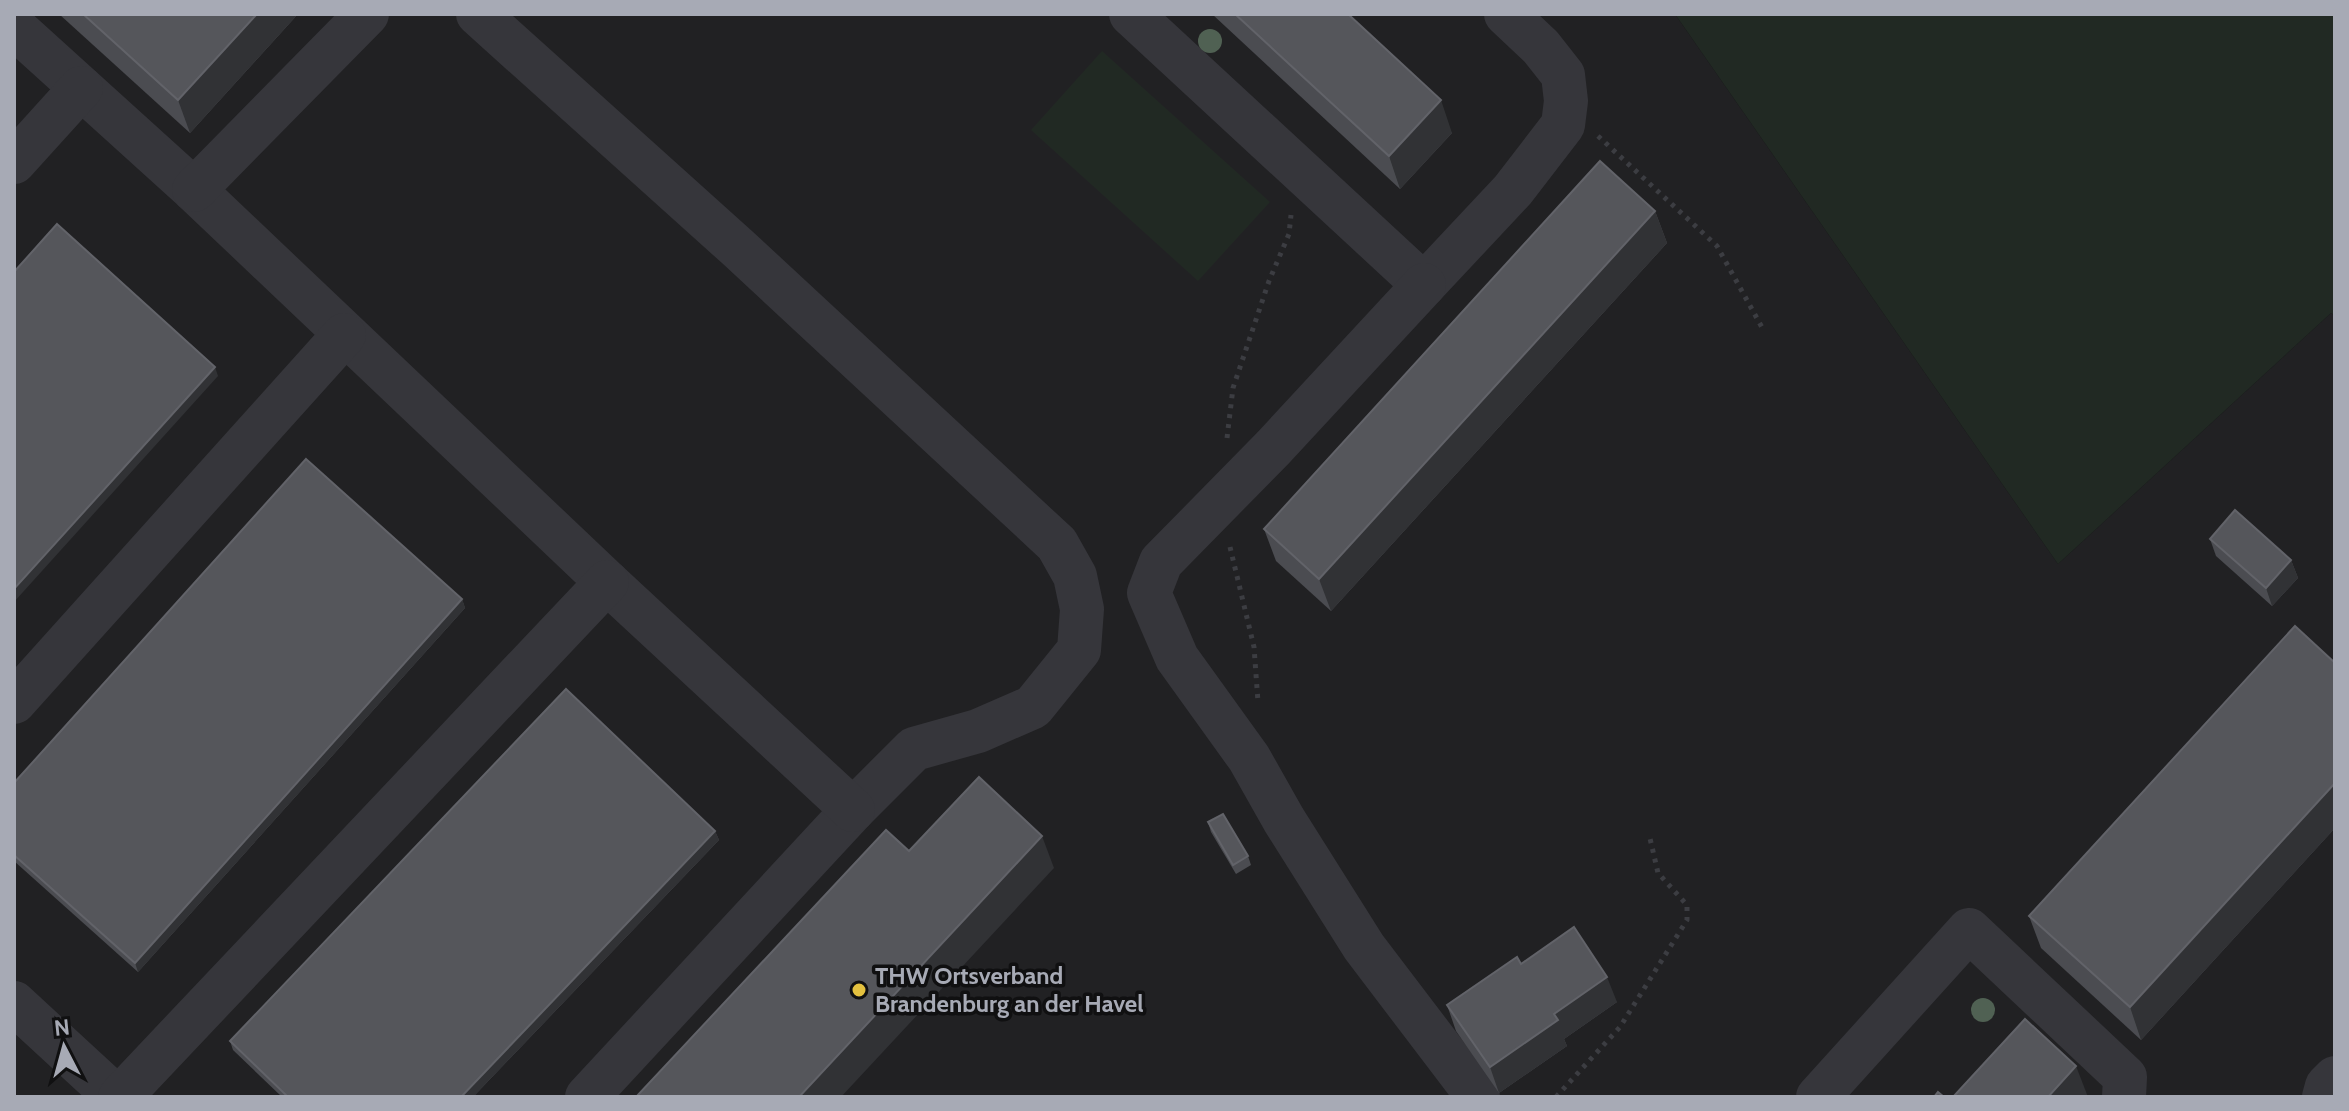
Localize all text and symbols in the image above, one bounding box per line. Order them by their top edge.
place label: THW Ortsverband Brandenburg an der Havel [875,961,1144,1018]
marker: THW Ortsverband Brandenburg an der Havel [850,981,868,999]
north arrow [24,1007,104,1087]
text: N [53,1013,71,1042]

